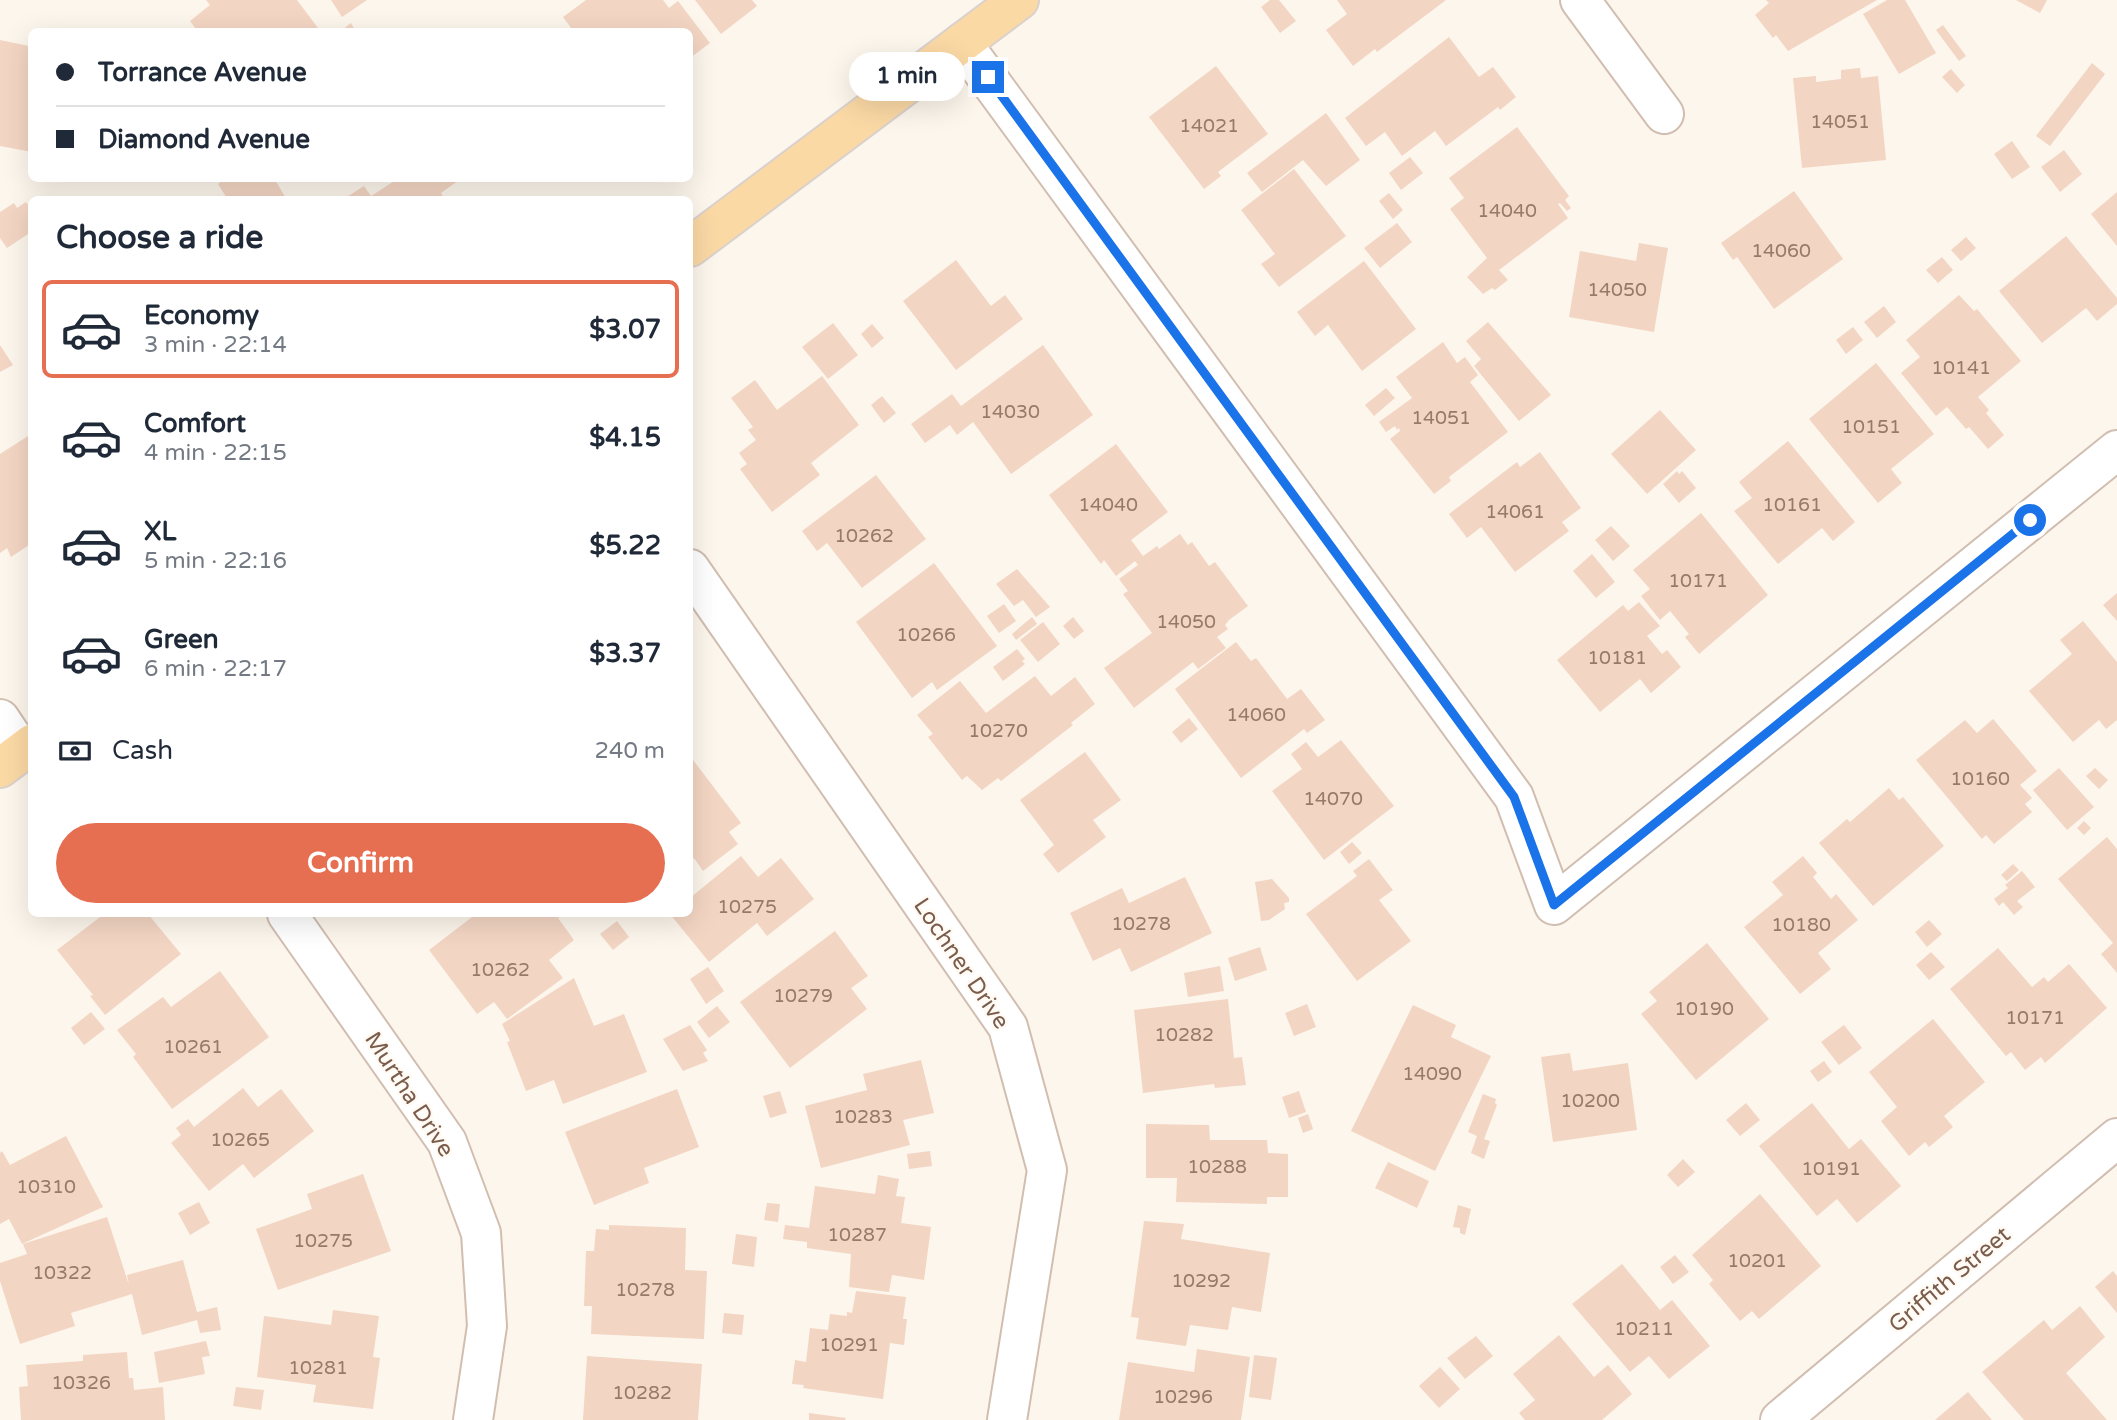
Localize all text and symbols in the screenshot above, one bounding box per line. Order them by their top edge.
callout: 1 min [848,52,964,102]
text: Torrance Avenue [98,57,307,88]
route end [972,61,1004,93]
text: 1 min [876,62,938,90]
house number: 14051 [1810,111,1870,133]
house number: 14021 [1179,115,1239,137]
text: Diamond Avenue [98,124,310,155]
house number: 14040 [1477,200,1537,222]
text: Choose a ride [56,219,263,257]
house number: 14060 [1751,240,1811,262]
house number: 14050 [1587,279,1647,301]
icon: car [60,298,123,361]
text: Economy [144,300,259,331]
text: $3.07 [589,314,661,345]
text: 3 min · 22:14 [144,331,287,359]
house number: 10141 [1931,357,1991,379]
house number: 14030 [980,401,1040,423]
icon: car [60,406,123,469]
house number: 14051 [1411,407,1471,429]
text: Comfort [144,408,246,439]
house number: 10151 [1841,416,1901,438]
text: $4.15 [589,422,661,453]
text: 4 min · 22:15 [144,439,287,467]
house number: 14040 [1078,494,1138,516]
house number: 10161 [1762,494,1822,516]
house number: 14061 [1485,501,1545,523]
route start [2014,504,2046,536]
icon: car [60,514,123,577]
text: XL [144,516,176,547]
house number: 10262 [834,525,894,547]
text: $5.22 [589,530,661,561]
text: 5 min · 22:16 [144,547,287,575]
house number: 10171 [1668,570,1728,592]
house number: 14050 [1156,611,1216,633]
icon: car [60,622,123,685]
text: Green [144,624,219,655]
house number: 10266 [896,624,956,646]
text: $3.37 [589,638,661,669]
house number: 10181 [1587,647,1647,669]
text: 6 min · 22:17 [144,655,287,683]
house number: 14060 [1226,704,1286,726]
house number: 10270 [968,720,1028,742]
icon: cash [56,732,94,770]
text: Cash [112,735,173,766]
text: 240 m [595,737,665,765]
house number: 10160 [1950,768,2010,790]
house number: 14070 [1303,788,1363,810]
button: Confirm [56,823,665,903]
street label: Lochner Drive [907,893,1015,1034]
house number: 10275 [717,896,777,918]
house number: 10278 [1111,913,1171,935]
house number: 10180 [1771,914,1831,936]
house number: 10262 [470,959,530,981]
house number: 10279 [773,985,833,1007]
house number: 10190 [1674,998,1734,1020]
house number: 10171 [2005,1007,2065,1029]
house number: 10282 [1154,1024,1214,1046]
street label: Murtha Drive [358,1027,460,1162]
house number: 10261 [163,1036,223,1058]
house number: 14090 [1402,1063,1462,1085]
house number: 10200 [1560,1090,1620,1112]
house number: 10283 [833,1106,893,1128]
house number: 10265 [210,1129,270,1151]
house number: 10288 [1187,1156,1247,1178]
house number: 10191 [1801,1158,1861,1180]
house number: 10310 [16,1176,76,1198]
street label: Griffith Street [1883,1221,2016,1339]
house number: 10287 [827,1224,887,1246]
house number: 10275 [293,1230,353,1252]
house number: 10201 [1727,1250,1787,1272]
house number: 10322 [32,1262,92,1284]
house number: 10292 [1171,1270,1231,1292]
house number: 10278 [615,1279,675,1301]
house number: 10211 [1614,1318,1674,1340]
house number: 10291 [819,1334,879,1356]
house number: 10281 [288,1357,348,1379]
house number: 10326 [51,1372,111,1394]
house number: 10282 [612,1382,672,1404]
house number: 10296 [1153,1386,1213,1408]

